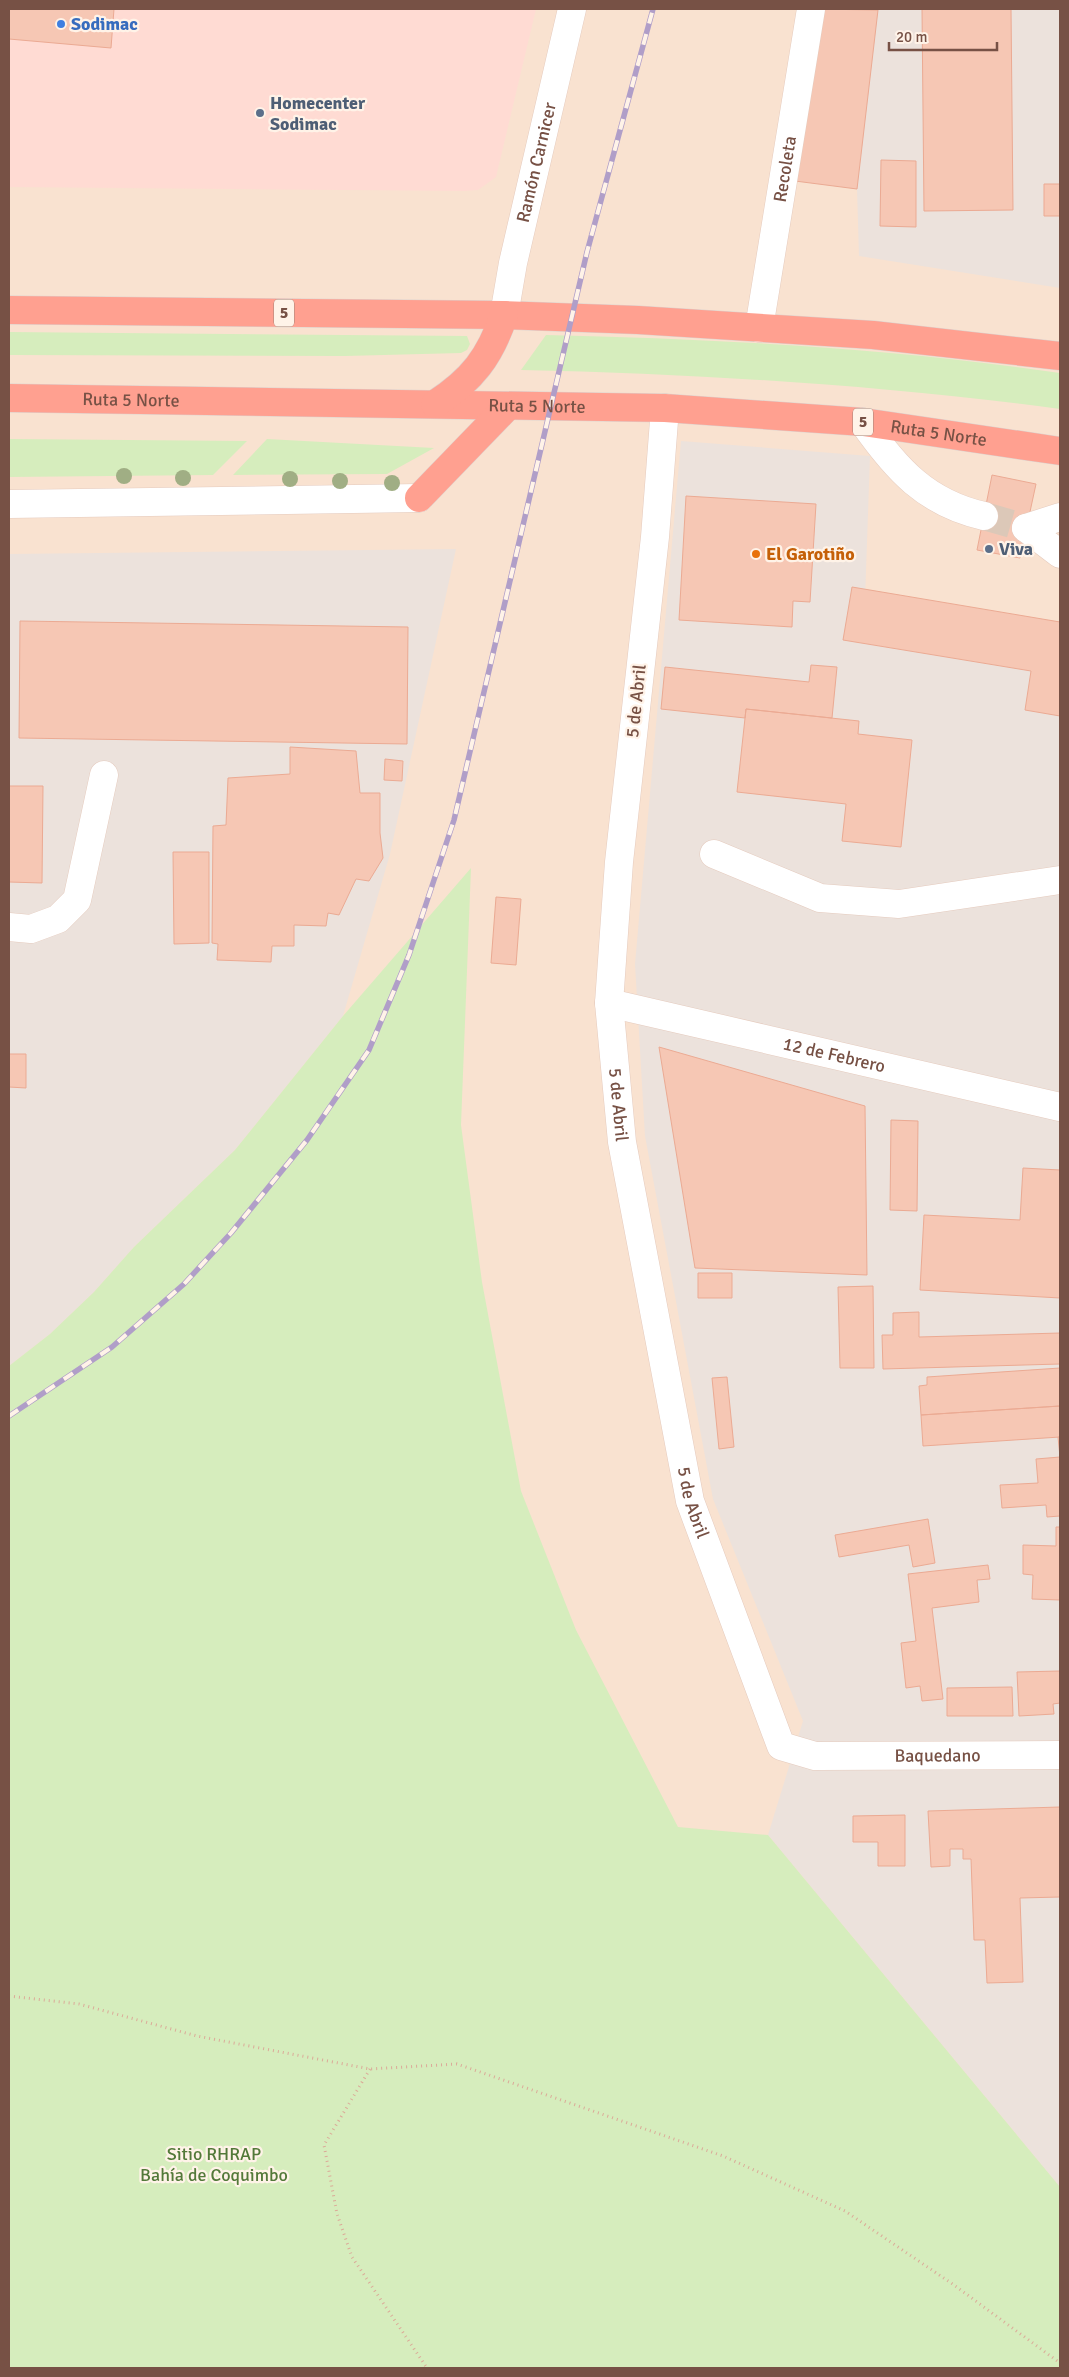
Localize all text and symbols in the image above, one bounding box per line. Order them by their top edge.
place label: Sodimac [71,13,138,35]
marker: Sodimac [55,18,67,30]
scale bar [889,20,996,52]
text: 20 m [896,28,927,46]
place label: Homecenter Sodimac [270,92,366,135]
street label: Ramón Carnicer [512,100,561,225]
marker: Homecenter Sodimac [254,107,266,119]
street label: Recoleta [769,134,801,204]
road number: 5 [274,300,294,326]
street label: Ruta 5 Norte [82,388,180,412]
street label: Ruta 5 Norte [488,394,586,418]
road number: 5 [853,408,873,436]
street label: Ruta 5 Norte [889,415,988,451]
place label: Viva [999,538,1033,560]
place label: El Garotiño [766,543,855,565]
marker: Viva [983,543,995,555]
marker: El Garotiño [750,548,762,560]
street label: 5 de Abril [621,663,651,739]
street label: 12 de Febrero [781,1032,887,1077]
street label: 5 de Abril [604,1067,633,1143]
street label: 5 de Abril [673,1465,714,1542]
street label: Baquedano [894,1744,981,1767]
park label: Sitio RHRAP Bahía de Coquimbo [140,2143,288,2186]

